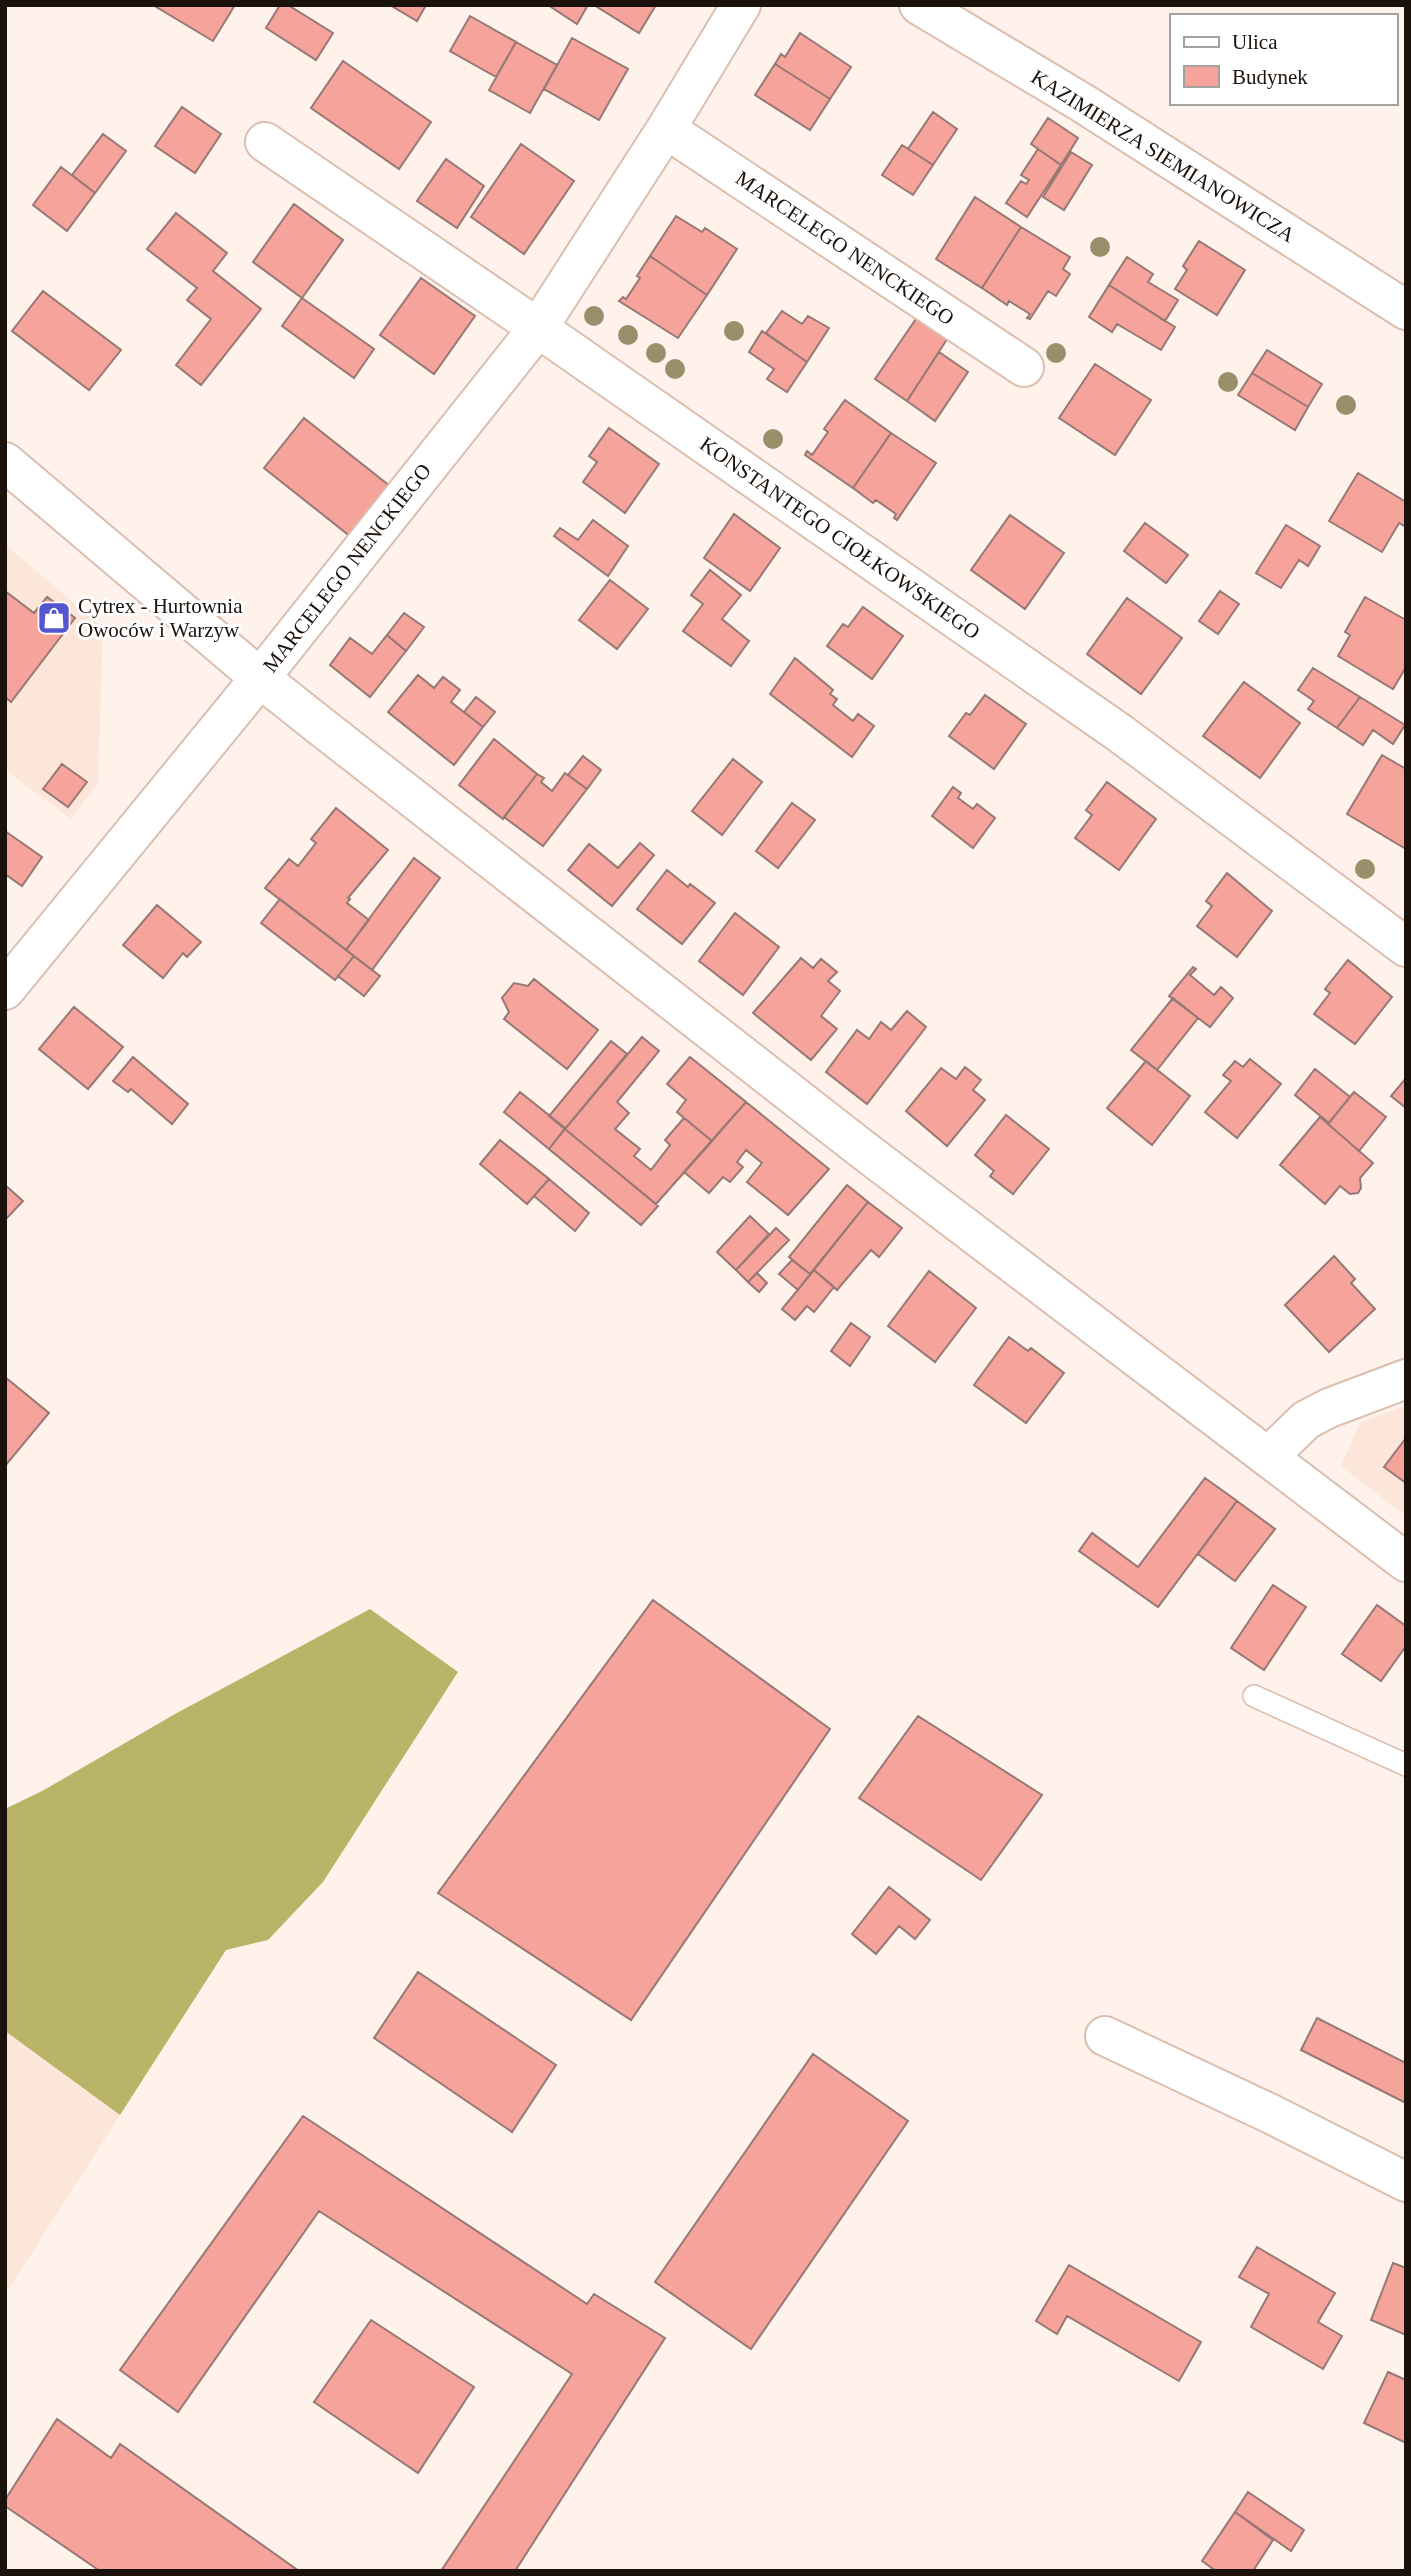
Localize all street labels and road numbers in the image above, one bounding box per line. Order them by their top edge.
street label: KAZIMIERZA SIEMIANOWICZA [1027,65,1300,248]
street label: MARCELEGO NENCKIEGO [731,166,959,330]
street label: KONSTANTEGO CIOŁKOWSKIEGO [695,432,985,644]
street label: MARCELEGO NENCKIEGO [258,459,436,677]

